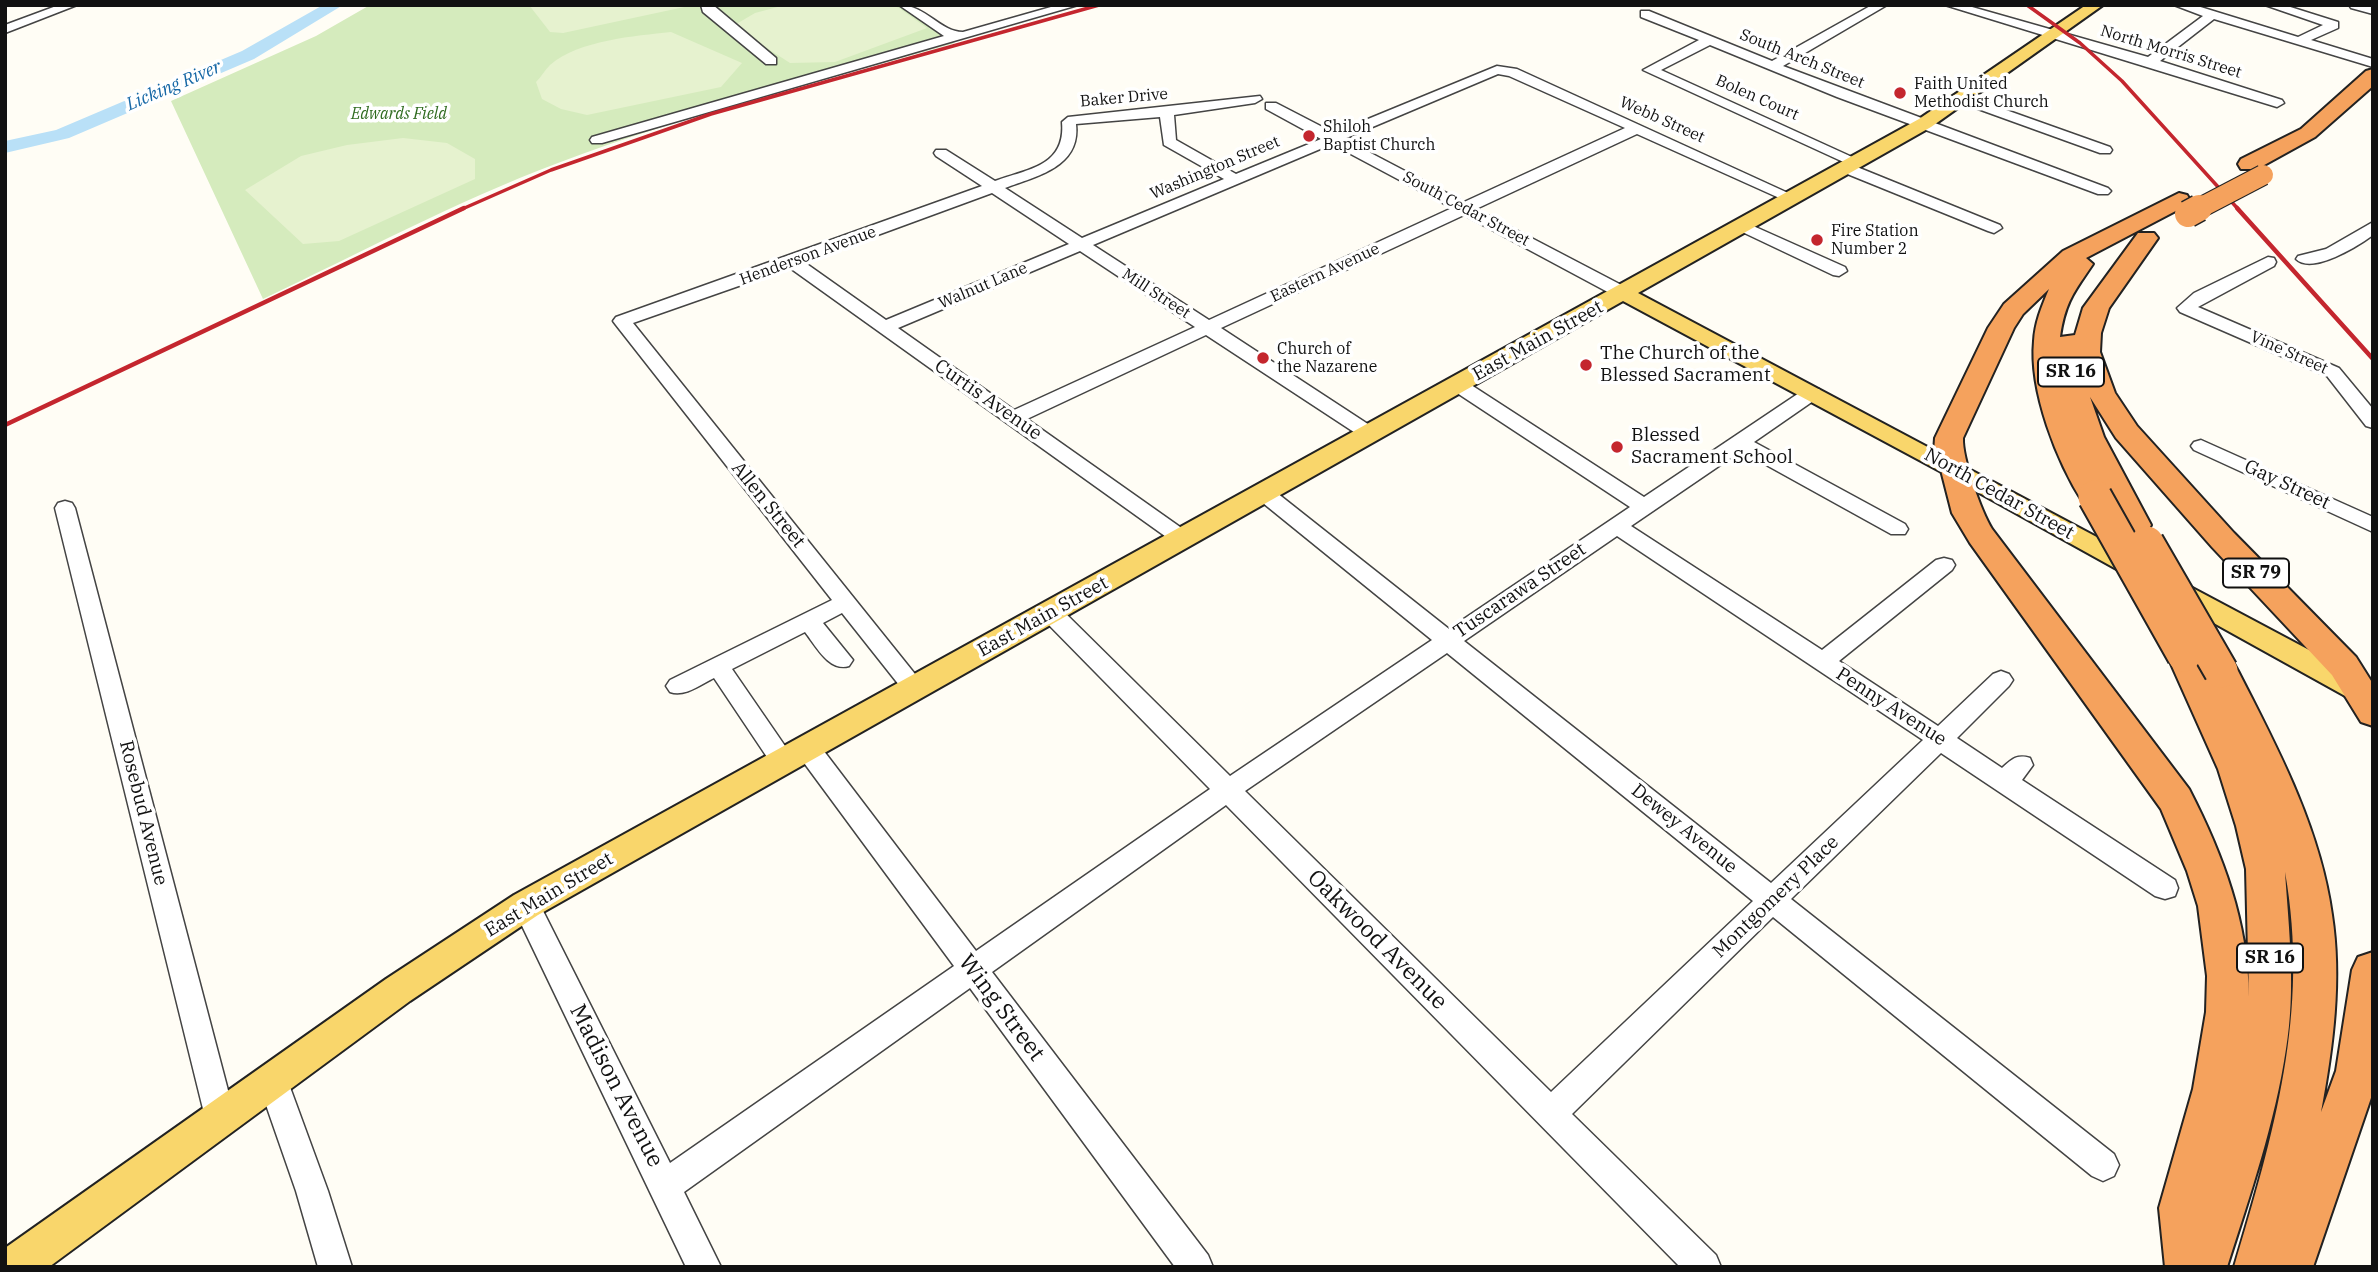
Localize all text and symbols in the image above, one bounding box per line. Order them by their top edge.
street label: North Morris Street [2098,21,2244,83]
street label: South Arch Street [1737,25,1867,93]
water label: Licking River [123,56,225,116]
street label: Bolen Court [1712,71,1802,125]
place label: Faith United Methodist Church [1914,74,2049,112]
street label: Baker Drive [1079,85,1169,111]
marker: Faith United Methodist Church [1892,85,1908,101]
street label: Webb Street [1616,93,1708,147]
park label: Edwards Field [351,104,447,124]
place label: Shiloh Baptist Church [1323,117,1436,155]
marker: Shiloh Baptist Church [1301,128,1317,144]
street label: Washington Street [1147,132,1283,204]
street label: South Cedar Street [1399,167,1533,251]
place label: Fire Station Number 2 [1831,221,1919,259]
street label: Henderson Avenue [737,222,879,290]
marker: Fire Station Number 2 [1809,232,1825,248]
street label: Eastern Avenue [1267,239,1383,307]
street label: Walnut Lane [936,259,1030,313]
street label: Mill Street [1118,265,1194,323]
street label: East Main Street [1469,296,1607,386]
street label: Vine Street [2247,327,2331,379]
place label: Church of the Nazarene [1277,339,1377,377]
place label: The Church of the Blessed Sacrament [1600,343,1771,387]
marker: Church of the Nazarene [1255,350,1271,366]
street label: Curtis Avenue [930,355,1046,445]
marker: The Church of the Blessed Sacrament [1578,357,1594,373]
road number: SR 16 [2038,358,2104,386]
place label: Blessed Sacrament School [1631,425,1793,469]
marker: Blessed Sacrament School [1609,439,1625,455]
street label: North Cedar Street [1920,443,2078,545]
street label: Gay Street [2240,455,2334,515]
street label: Allen Street [726,457,810,553]
street label: Tuscarawa Street [1450,538,1590,644]
road number: SR 79 [2223,558,2289,588]
street label: East Main Street [974,572,1112,662]
street label: Penny Avenue [1832,663,1950,751]
street label: Rosebud Avenue [114,738,172,888]
street label: Dewey Avenue [1626,779,1742,879]
street label: Montgomery Place [1708,831,1844,963]
street label: East Main Street [481,848,617,942]
street label: Oakwood Avenue [1301,864,1453,1016]
road number: SR 16 [2237,944,2303,973]
street label: Wing Street [952,949,1050,1067]
street label: Madison Avenue [563,1000,669,1172]

